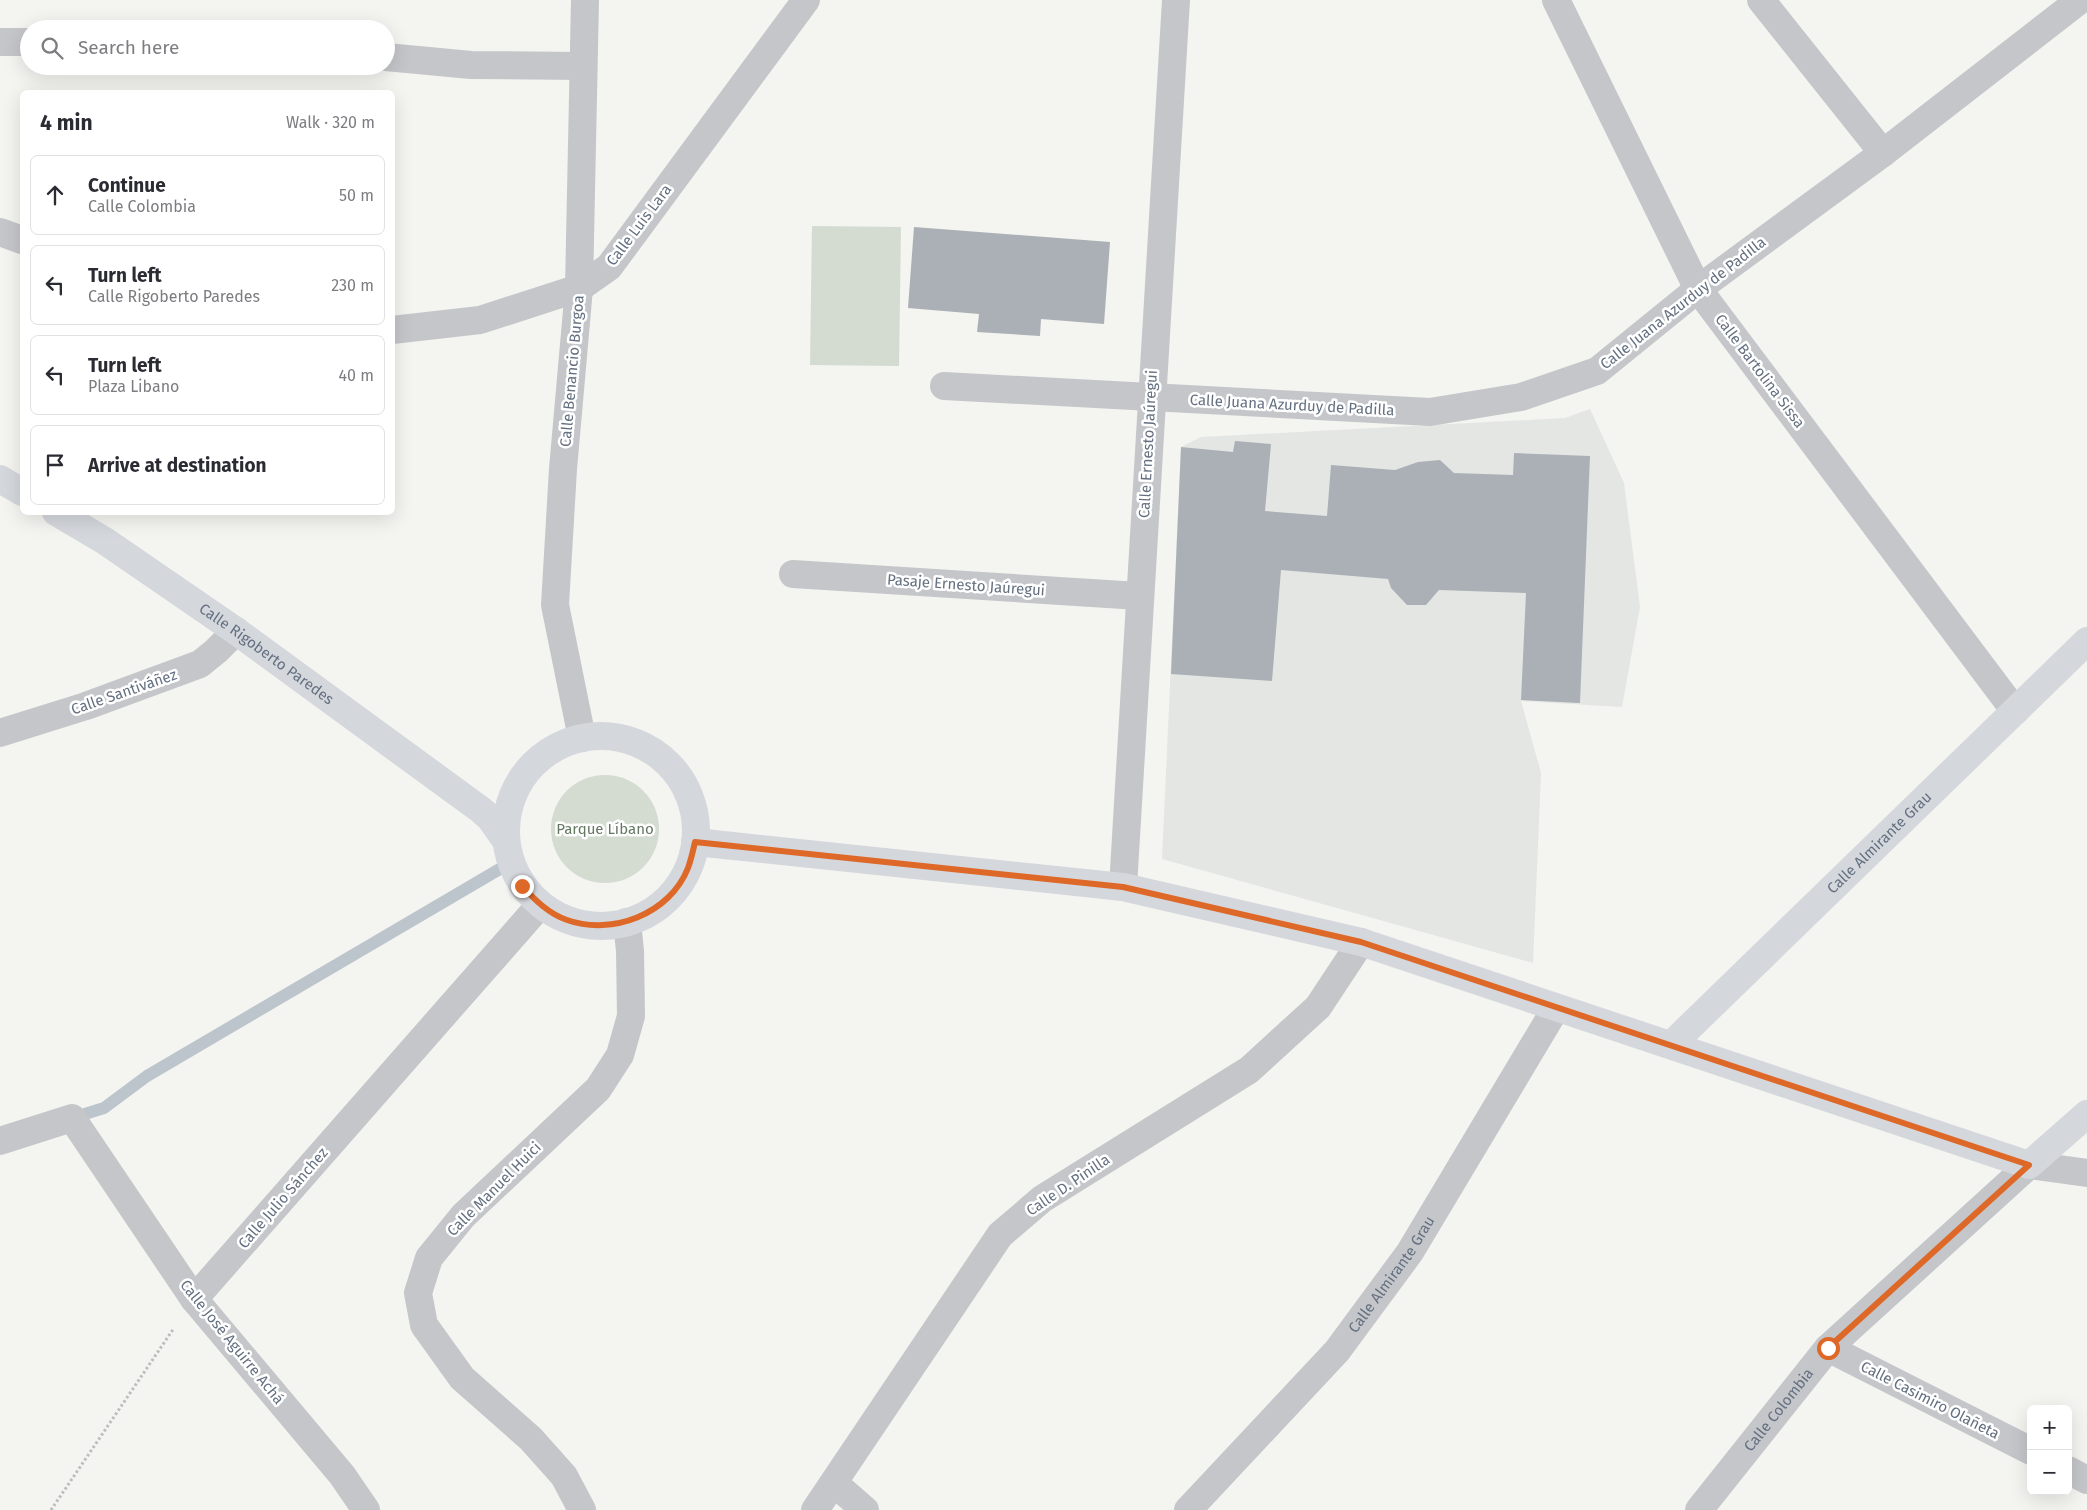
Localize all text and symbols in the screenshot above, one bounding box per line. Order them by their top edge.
search box [20,20,395,75]
icon: search [38,34,66,62]
text: Search here [78,36,179,59]
text: 4 min [40,110,93,136]
text: Walk · 320 m [286,113,375,132]
text: Continue [88,174,166,197]
icon: ahead [41,181,69,209]
street label: Calle Luis Lara [603,181,675,269]
text: 50 m [339,186,374,205]
text: Calle Colombia [88,197,196,216]
street label: Calle Juana Azurduy de Padilla [1597,233,1769,373]
text: Turn left [88,264,162,287]
icon: left [41,271,69,299]
text: 230 m [331,276,374,295]
text: Calle Rigoberto Paredes [88,287,260,306]
street label: Calle Benancio Burgoa [556,294,588,448]
street label: Calle Bartolina Sissa [1711,310,1809,432]
text: Turn left [88,354,162,377]
icon: left [41,361,69,389]
text: 40 m [339,366,374,385]
street label: Calle Ernesto Jaúregui [1135,369,1161,519]
text: Plaza Libano [88,377,179,396]
street label: Calle Juana Azurduy de Padilla [1189,391,1395,419]
icon: arrive [41,451,69,479]
text: Arrive at destination [88,454,267,477]
street label: Pasaje Ernesto Jaúregui [886,571,1046,599]
street label: Calle Rigoberto Paredes [196,599,337,708]
street label: Calle Santiváñez [69,665,180,719]
street label: Calle Almirante Grau [1823,788,1935,897]
park label: Parque Líbano [556,820,654,838]
route end [511,875,534,898]
street label: Calle Manuel Huici [443,1138,545,1240]
street label: Calle Julio Sánchez [234,1144,332,1252]
street label: Calle D. Pinilla [1023,1150,1113,1220]
street label: Calle Almirante Grau [1344,1213,1438,1336]
street label: Calle José Aguirre Achá [176,1276,288,1408]
route start [1817,1337,1840,1360]
street label: Calle Casimiro Olañeta [1858,1357,2002,1443]
street label: Calle Colombia [1740,1365,1817,1455]
map controls [2027,1405,2072,1495]
button: + [2027,1405,2072,1450]
button: − [2027,1450,2072,1495]

